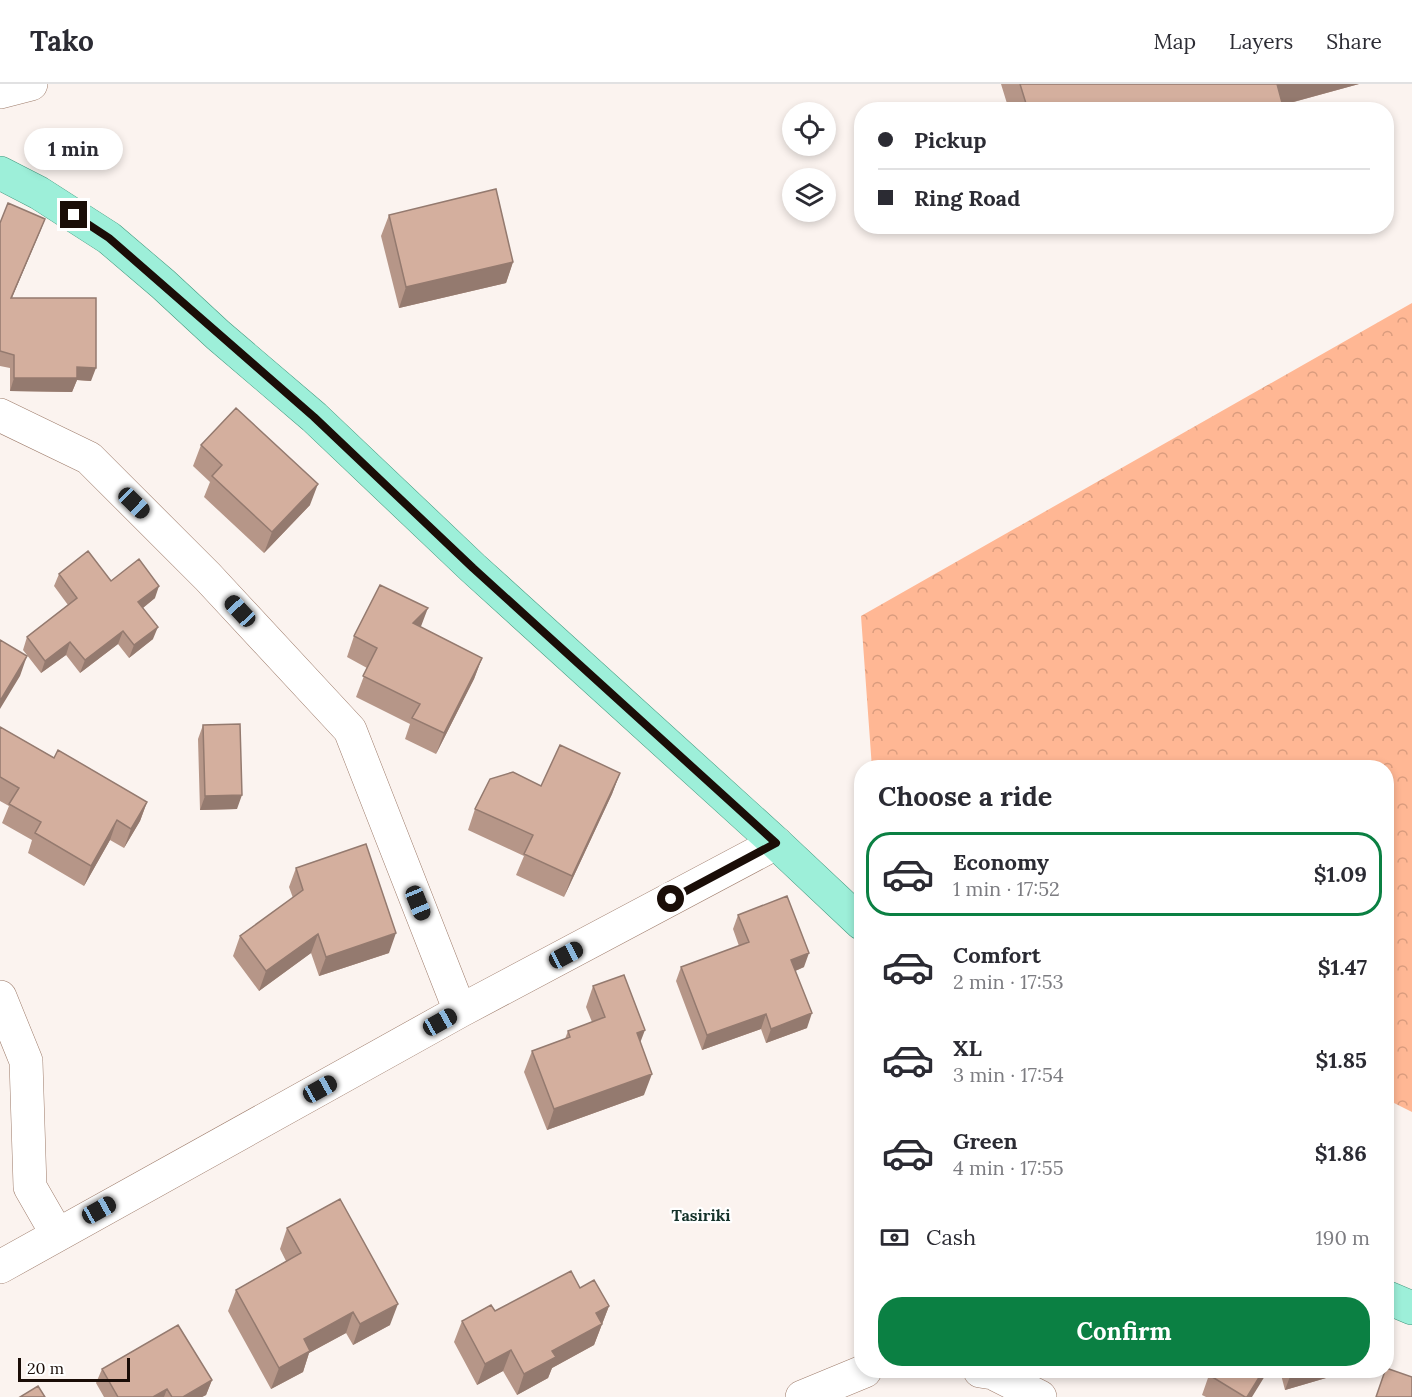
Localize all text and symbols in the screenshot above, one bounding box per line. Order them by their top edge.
text: Tako [30,23,94,59]
text: Map [1153,28,1196,55]
text: Layers [1229,28,1293,55]
text: Share [1326,28,1382,55]
map controls [782,102,836,222]
button: locate [782,102,836,156]
text: Pickup [914,126,987,154]
callout: 1 min [25,128,124,170]
text: 1 min [48,136,99,161]
button: layers [782,168,836,222]
text: Ring Road [914,184,1020,212]
route end [60,201,87,228]
car [115,484,153,522]
car [221,592,259,630]
text: Choose a ride [878,779,1052,813]
icon: car [881,847,935,901]
text: Economy [953,848,1049,876]
text: $1.09 [1314,860,1367,888]
text: 1 min · 17:52 [953,876,1060,901]
car [403,883,433,923]
route start [657,885,684,912]
car [546,939,586,971]
icon: car [881,940,935,994]
text: Comfort [953,941,1041,969]
text: $1.47 [1318,953,1367,981]
text: 2 min · 17:53 [953,969,1064,994]
car [420,1005,460,1039]
icon: car [881,1033,935,1087]
text: XL [953,1034,982,1062]
text: $1.85 [1316,1046,1367,1074]
text: 3 min · 17:54 [953,1062,1064,1087]
car [300,1072,340,1106]
icon: car [881,1126,935,1180]
text: Green [953,1127,1018,1155]
text: $1.86 [1315,1139,1367,1167]
text: 4 min · 17:55 [953,1155,1064,1180]
car [79,1193,119,1227]
district label: Tasiriki [672,1205,730,1225]
icon: cash [878,1221,911,1254]
text: Cash [926,1223,976,1251]
text: 190 m [1316,1225,1370,1250]
button: Confirm [878,1297,1370,1366]
scale bar [18,1355,130,1382]
text: 20 m [27,1358,64,1378]

